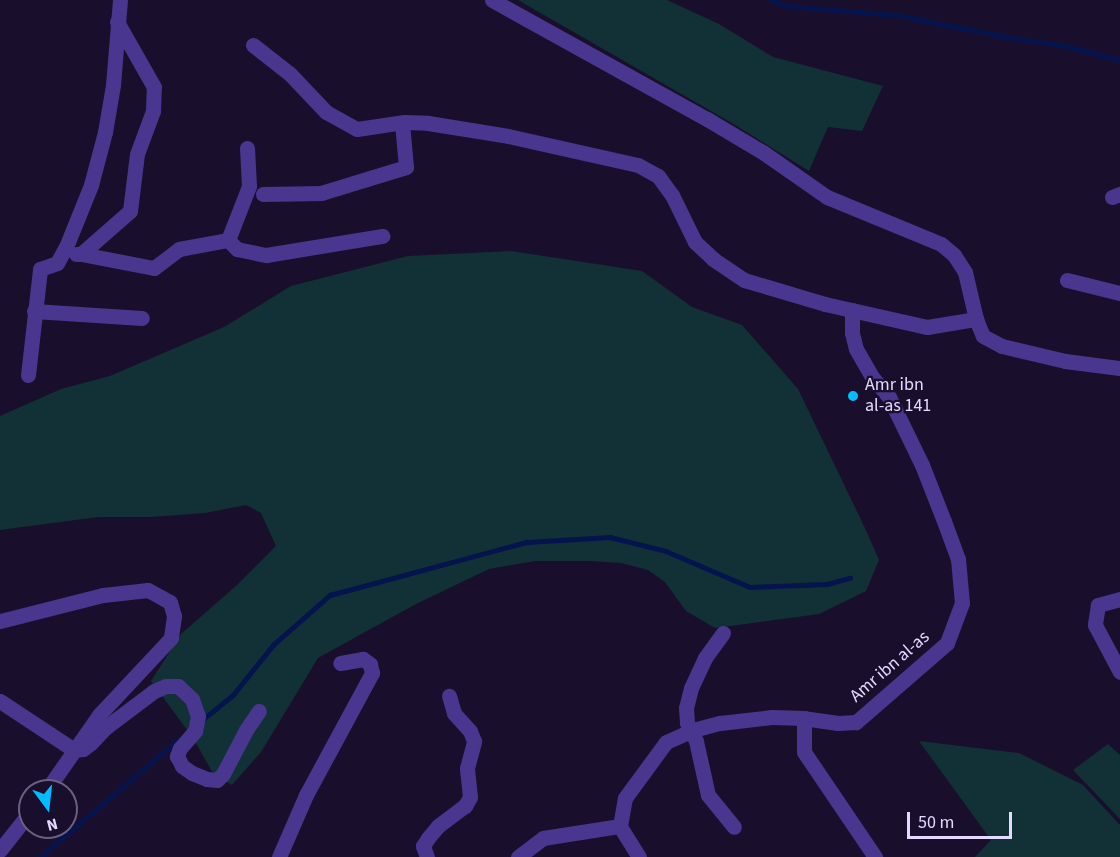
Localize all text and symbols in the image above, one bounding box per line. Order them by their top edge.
place label: Amr ibn al-as 141 [865,375,931,418]
marker: Amr ibn al-as 141 [846,389,860,403]
street label: Amr ibn al-as [846,627,934,707]
north arrow [18,779,78,839]
scale bar [910,800,1015,838]
text: 50 m [918,810,954,835]
text: N [44,812,60,836]

